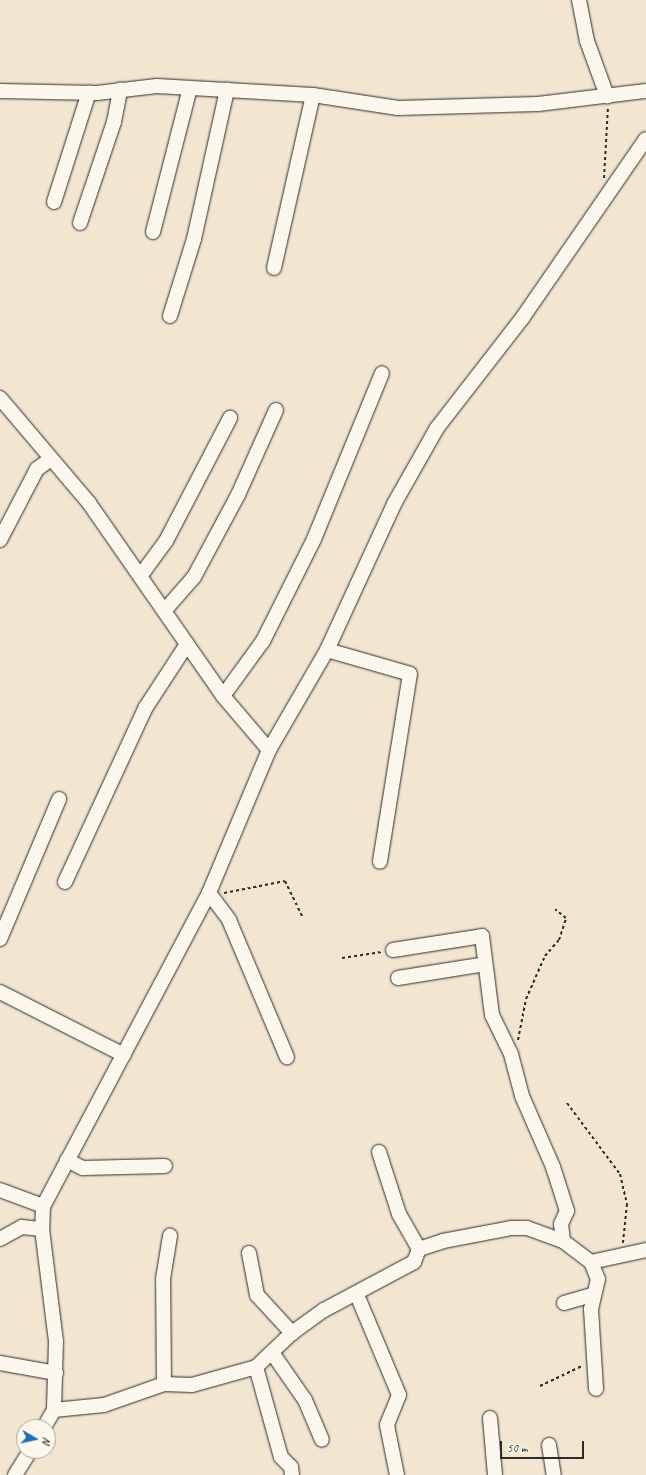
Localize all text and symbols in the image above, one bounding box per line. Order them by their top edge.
north arrow [16,1419,56,1459]
scale bar [502,1433,586,1459]
text: N [39,1436,54,1445]
text: 50 m [507,1440,527,1456]

